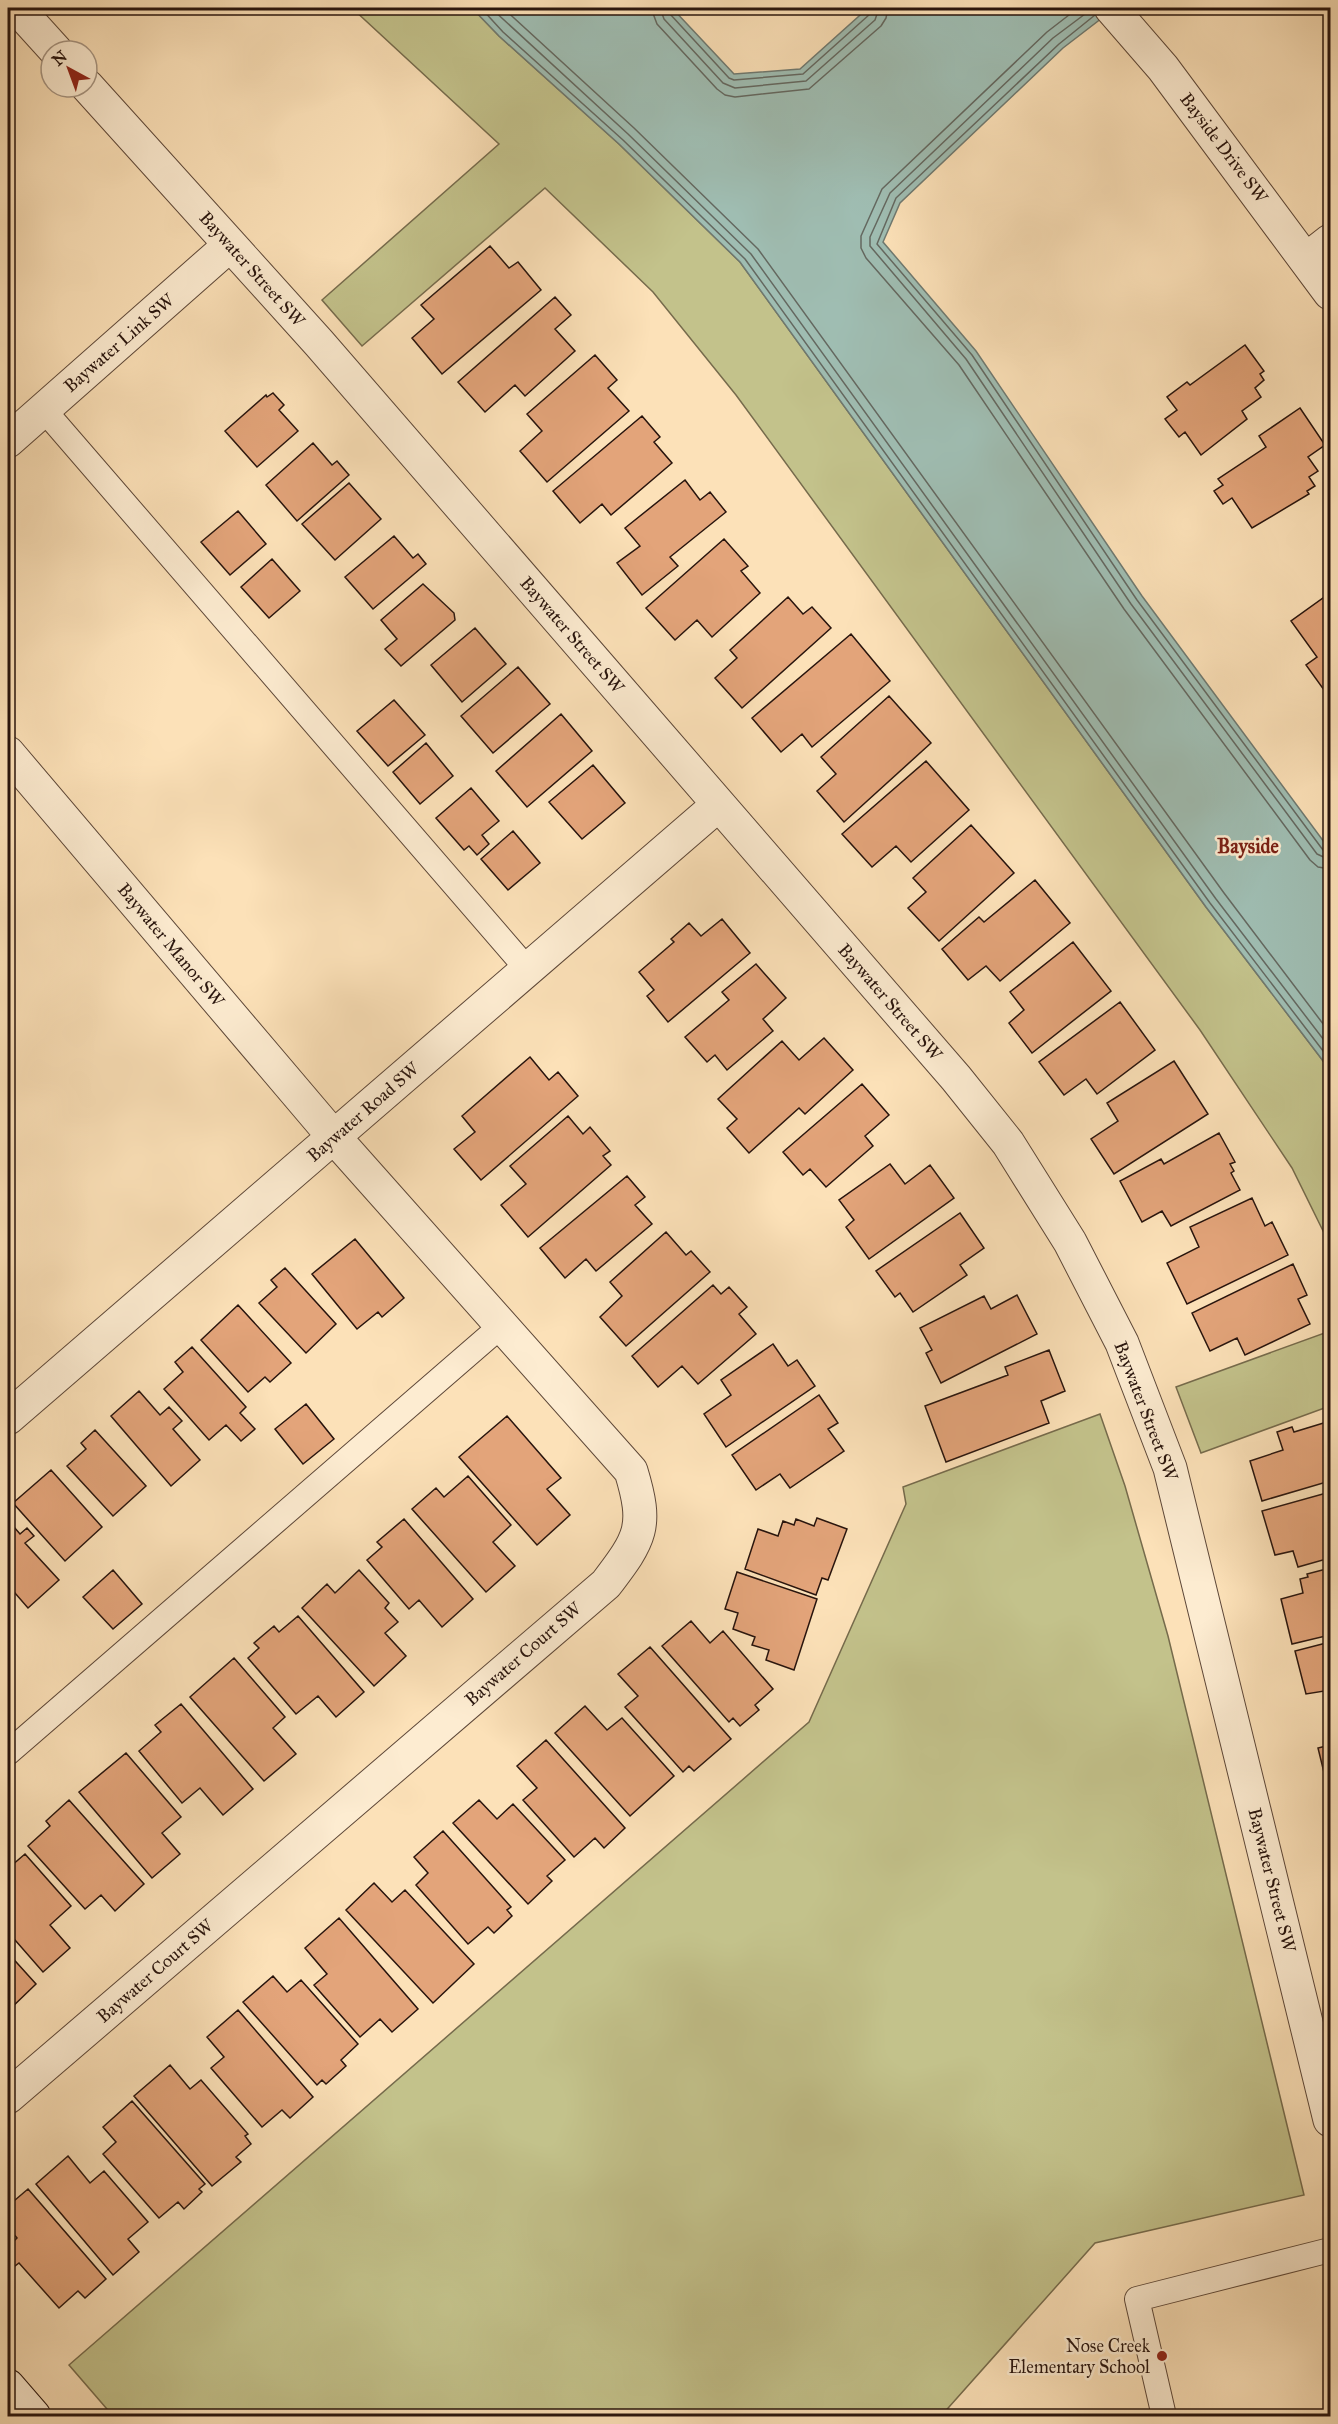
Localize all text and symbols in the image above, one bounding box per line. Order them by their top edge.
north arrow [39,39,99,99]
text: N [48,46,71,70]
street label: Bayside Drive SW [1175,88,1273,208]
street label: Baywater Street SW [194,207,310,332]
street label: Baywater Link SW [59,288,179,397]
street label: Baywater Street SW [515,572,629,699]
district label: Bayside [1217,834,1280,859]
street label: Baywater Manor SW [113,879,230,1012]
street label: Baywater Street SW [833,939,947,1066]
street label: Baywater Road SW [302,1057,424,1167]
street label: Baywater Street SW [1109,1338,1183,1485]
street label: Baywater Court SW [460,1597,586,1711]
street label: Baywater Street SW [1243,1806,1301,1955]
street label: Baywater Court SW [92,1914,218,2028]
place label: Nose Creek Elementary School [1008,2335,1151,2378]
marker: Nose Creek Elementary School [1155,2349,1169,2363]

